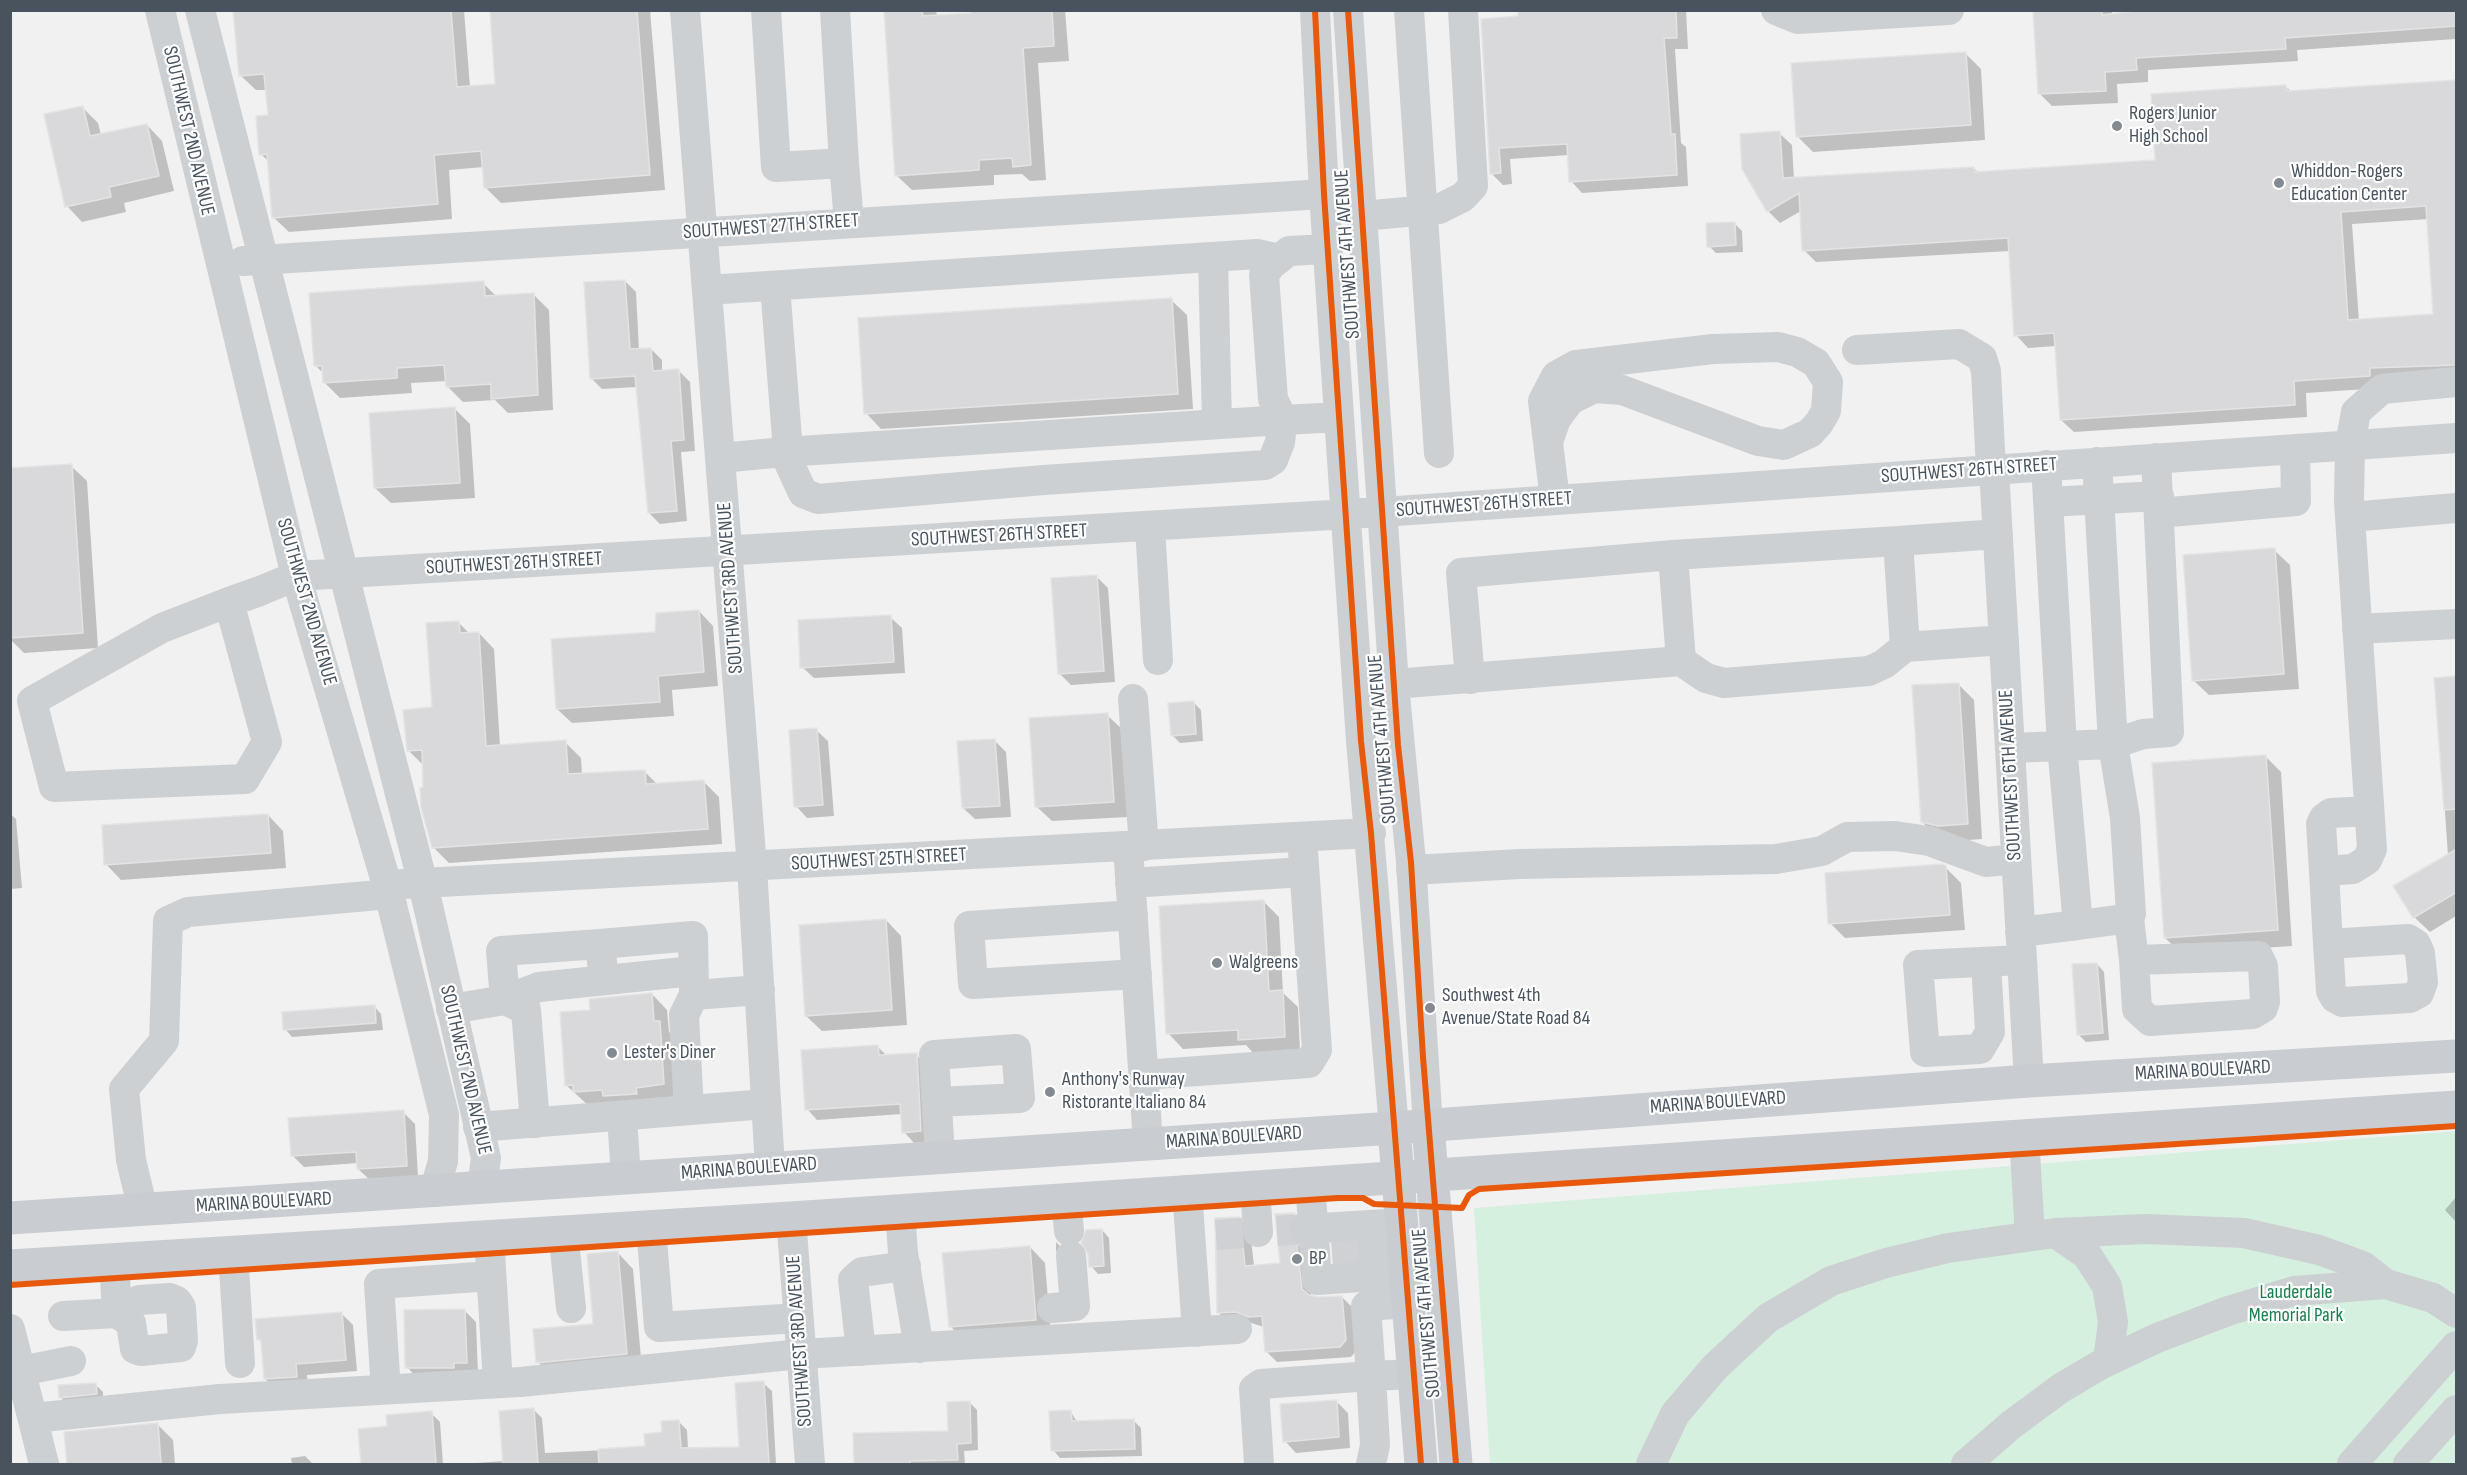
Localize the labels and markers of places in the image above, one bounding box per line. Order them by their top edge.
place label: Rogers Junior High School [2129,102,2217,149]
marker: Rogers Junior High School [2110,119,2124,133]
place label: Whiddon-Rogers Education Center [2291,160,2407,207]
marker: Whiddon-Rogers Education Center [2272,176,2286,190]
place label: Walgreens [1229,951,1298,975]
marker: Walgreens [1210,956,1224,970]
place label: Southwest 4th Avenue/State Road 84 [1442,984,1590,1031]
marker: Southwest 4th Avenue/State Road 84 [1423,1001,1437,1015]
place label: Lester's Diner [624,1041,716,1065]
marker: Lester's Diner [605,1046,619,1060]
place label: Anthony's Runway Ristorante Italiano 84 [1062,1068,1206,1115]
marker: Anthony's Runway Ristorante Italiano 84 [1043,1085,1057,1099]
place label: BP [1309,1247,1326,1271]
marker: BP [1290,1252,1304,1266]

